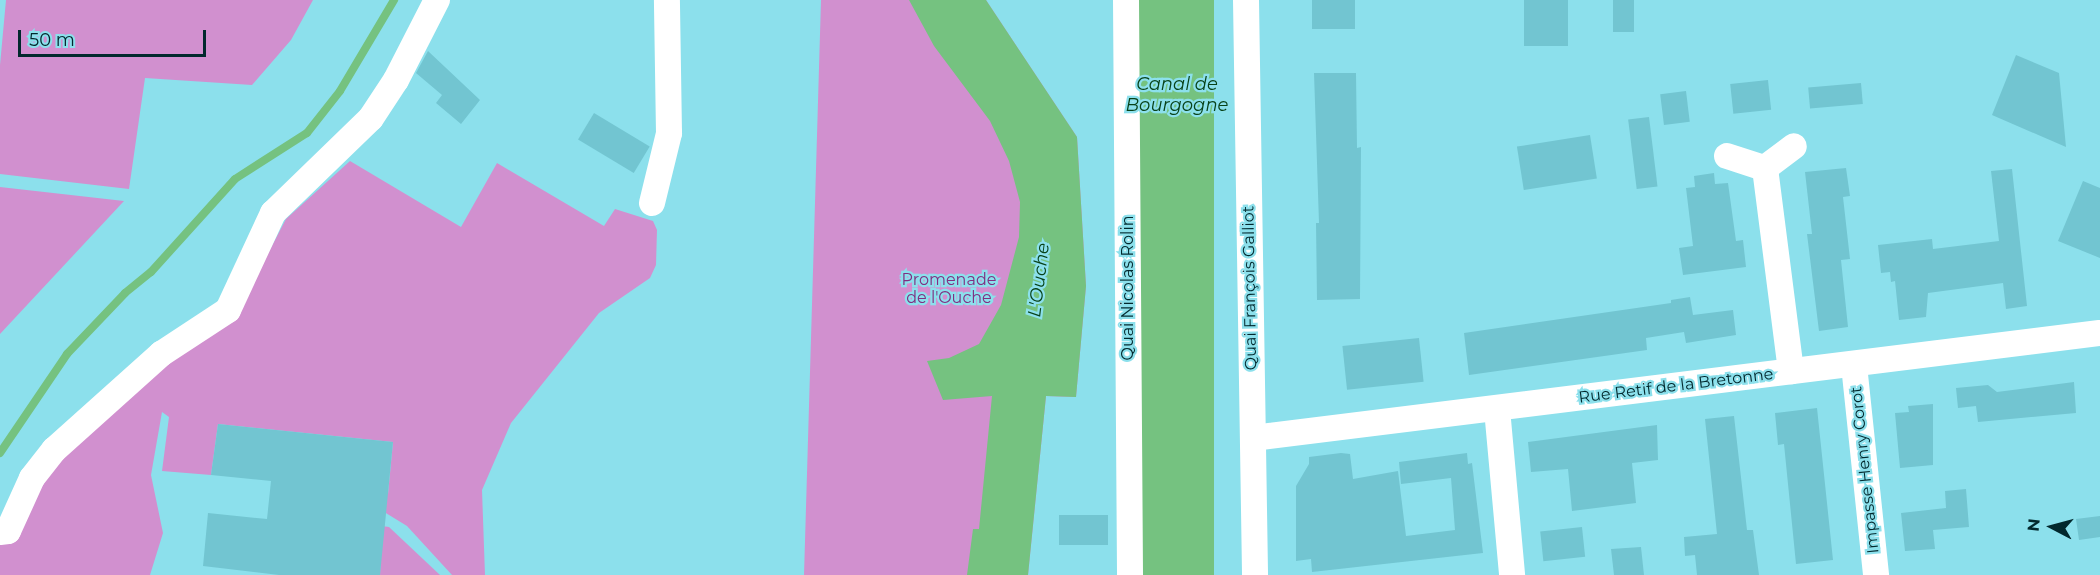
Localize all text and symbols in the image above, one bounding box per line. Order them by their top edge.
scale bar [21,18,208,56]
text: 50 m [29,29,75,51]
water label: Canal de Bourgogne [1126,74,1228,116]
street label: Quai François Galliot [1239,206,1261,370]
street label: Quai Nicolas Rolin [1118,215,1138,361]
water label: L'Ouche [1024,242,1054,318]
park label: Promenade de l'Ouche [902,270,996,308]
street label: Rue Retif de la Bretonne [1578,365,1774,407]
street label: Impasse Henry Corot [1847,385,1883,555]
north arrow [2022,497,2082,557]
text: N [2023,518,2044,532]

